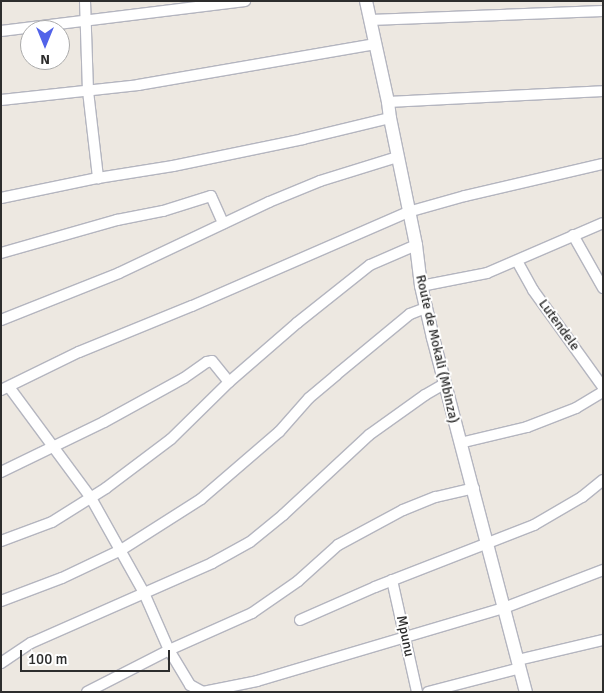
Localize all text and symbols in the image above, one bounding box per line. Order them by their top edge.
north arrow [20,20,70,70]
text: N [40,51,50,68]
street label: Route de Mokali (Mbinza) [412,273,462,425]
street label: Lutendele [535,296,583,354]
street label: Mpunu [392,614,418,658]
scale bar [22,640,172,672]
text: 100 m [28,650,68,668]

